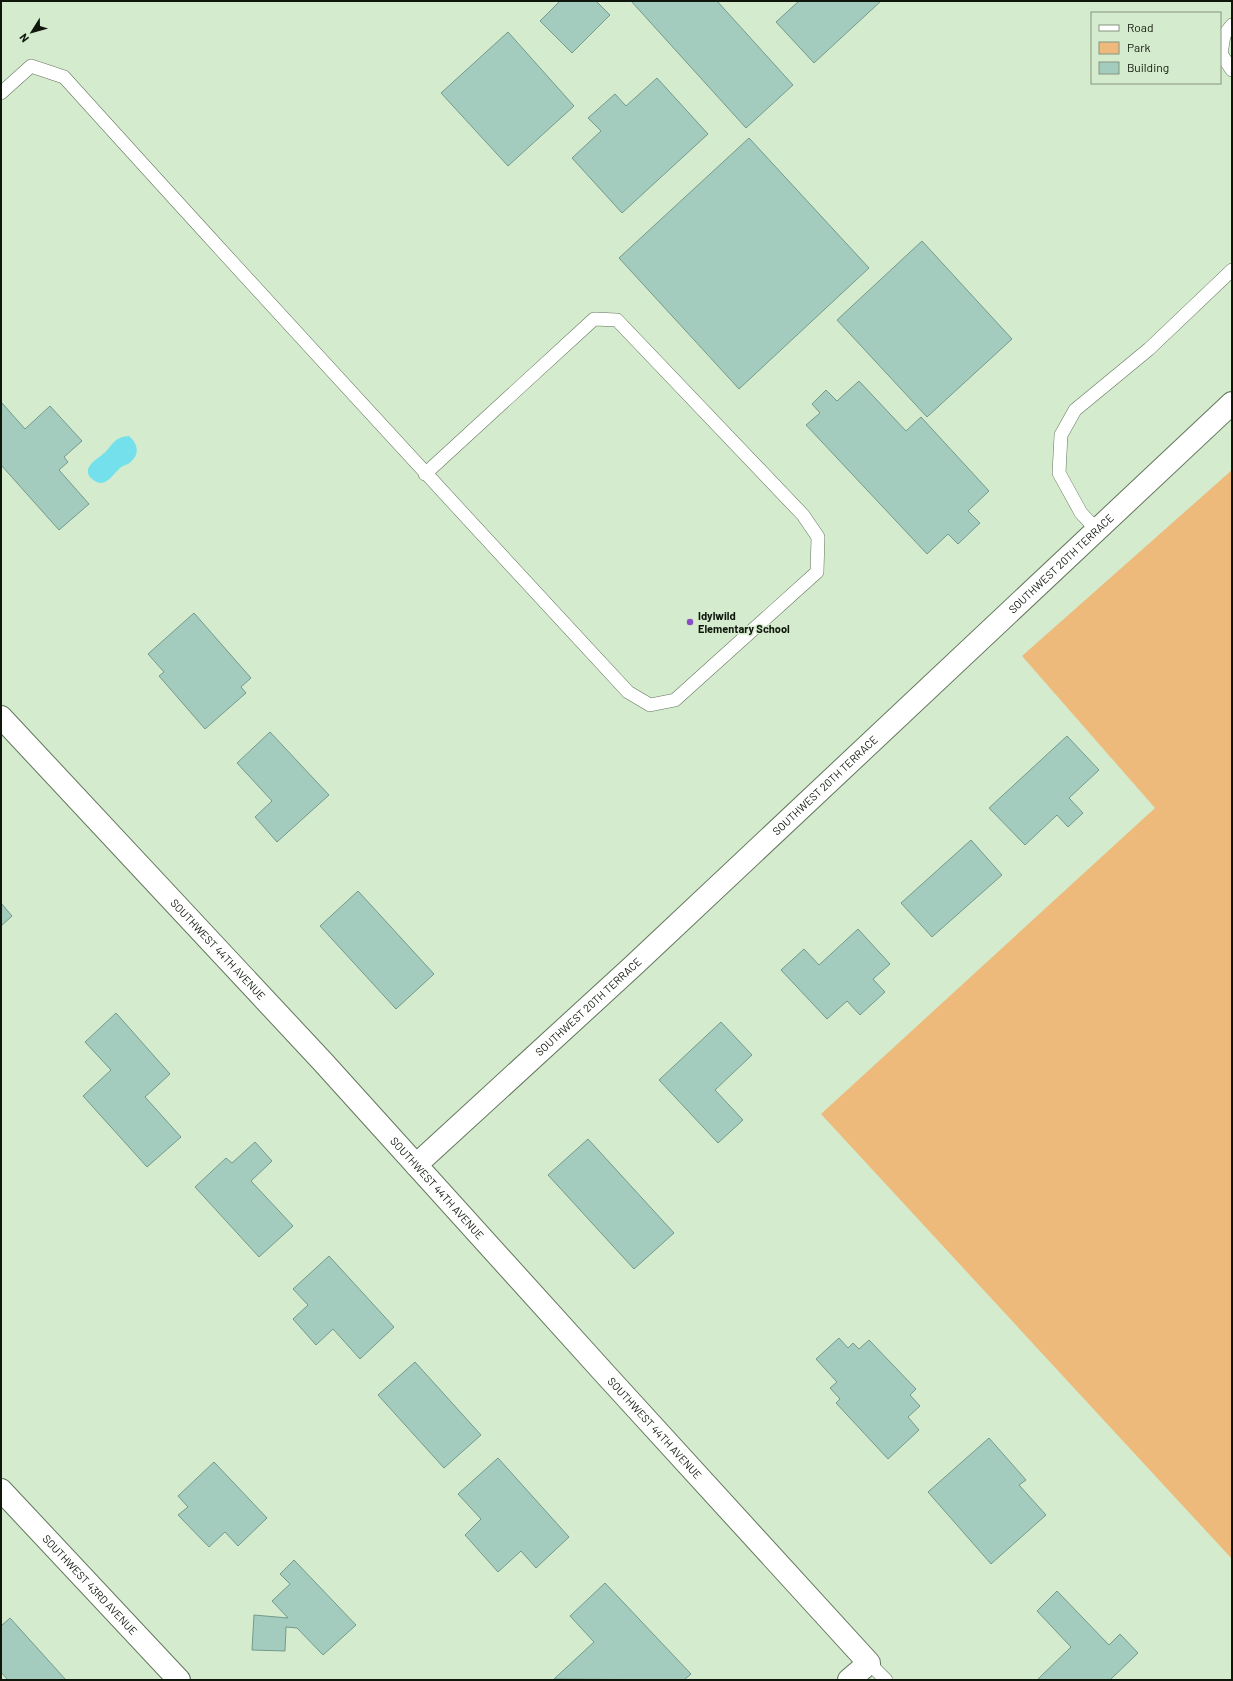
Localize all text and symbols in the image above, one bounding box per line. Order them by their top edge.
north arrow [12,12,52,52]
legend [1091,12,1221,84]
text: Road [1127,20,1154,34]
text: N [16,31,31,45]
text: Park [1127,40,1151,54]
text: Building [1127,60,1169,74]
street label: SOUTHWEST 20TH TERRACE [1006,511,1116,616]
place label: Idylwild Elementary School [698,609,790,635]
marker: Idylwild Elementary School [685,617,695,627]
street label: SOUTHWEST 20TH TERRACE [770,732,880,838]
street label: SOUTHWEST 44TH AVENUE [168,896,269,1002]
street label: SOUTHWEST 20TH TERRACE [532,954,644,1058]
street label: SOUTHWEST 44TH AVENUE [388,1134,487,1242]
street label: SOUTHWEST 44TH AVENUE [605,1374,705,1482]
street label: SOUTHWEST 43RD AVENUE [40,1532,141,1638]

